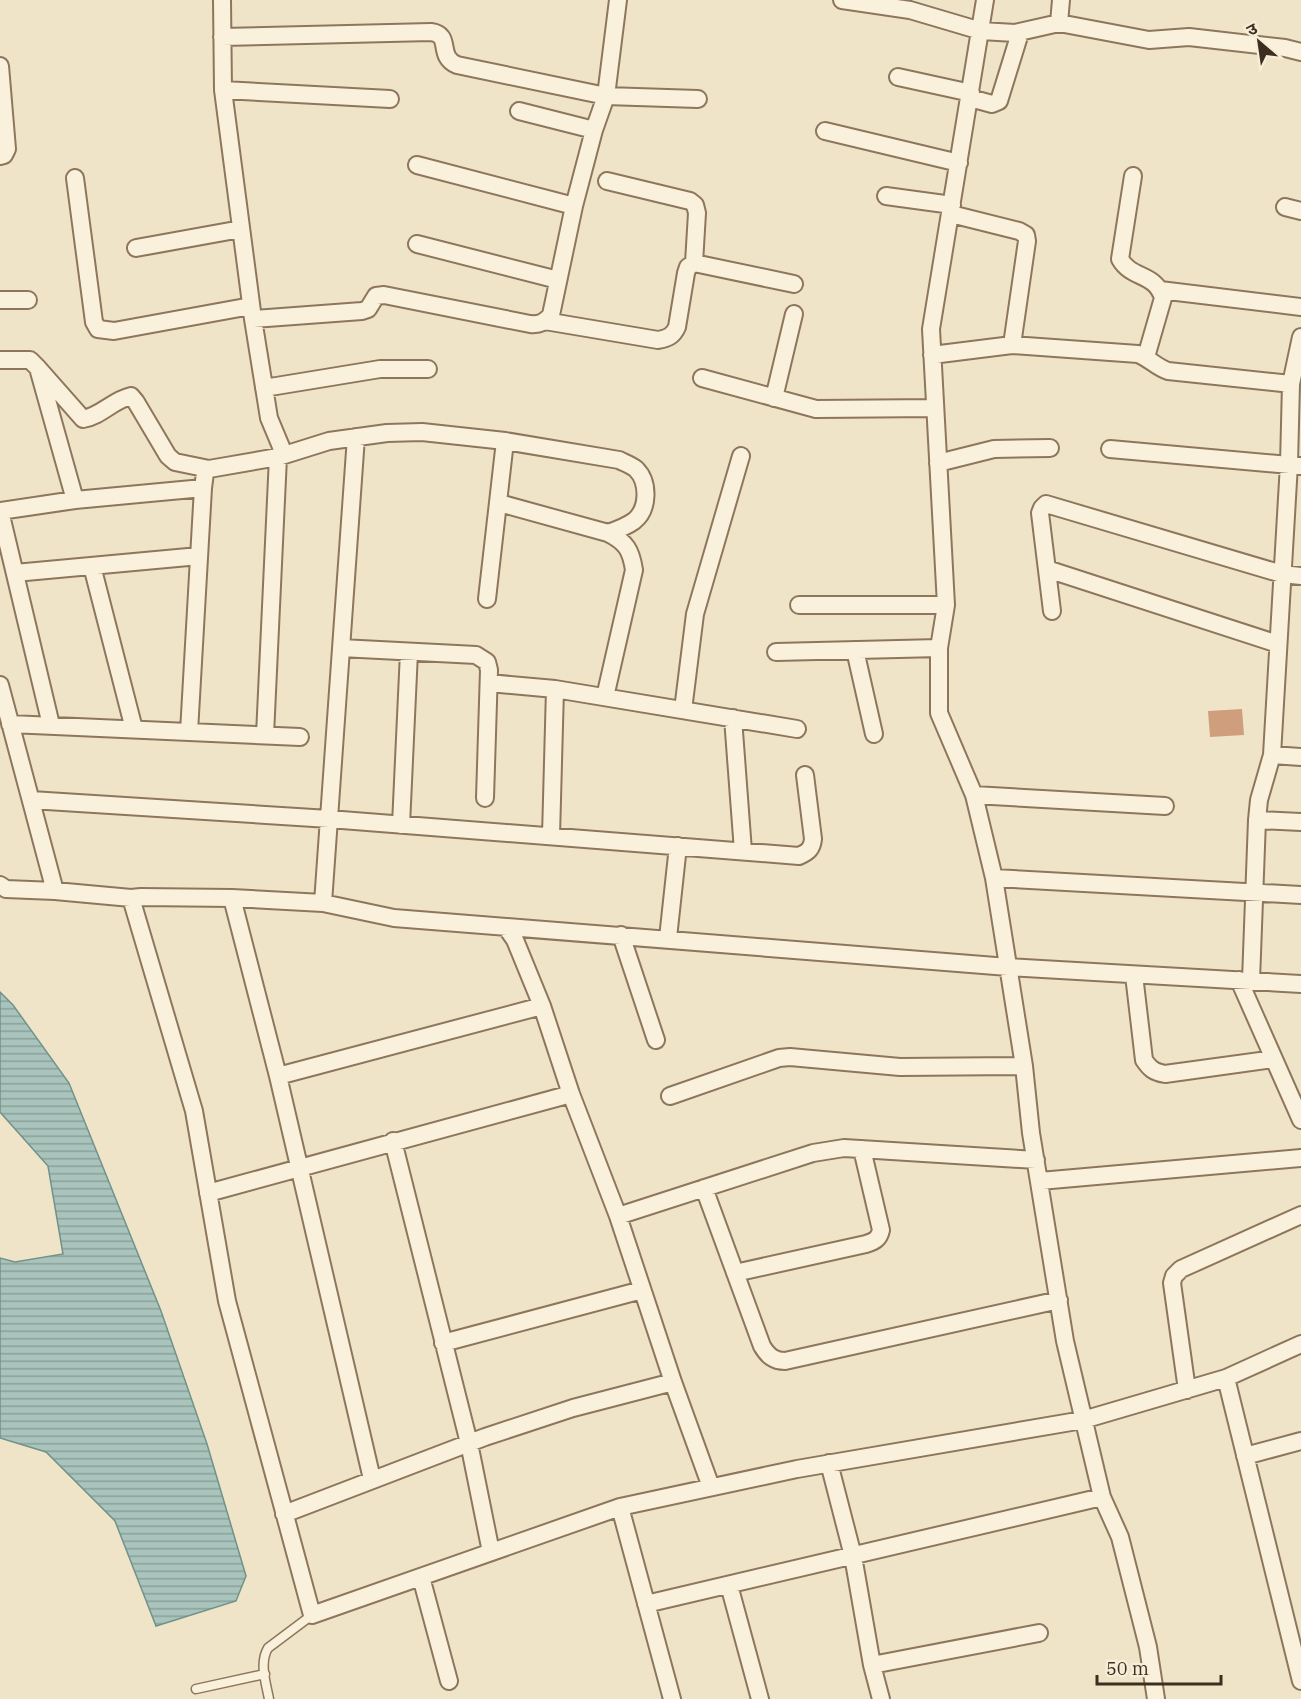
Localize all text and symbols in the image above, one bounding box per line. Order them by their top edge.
north arrow [1229,12,1289,72]
text: उ [1243,18,1261,40]
scale bar [1097,1648,1222,1686]
text: 50 m [1106,1657,1149,1680]

